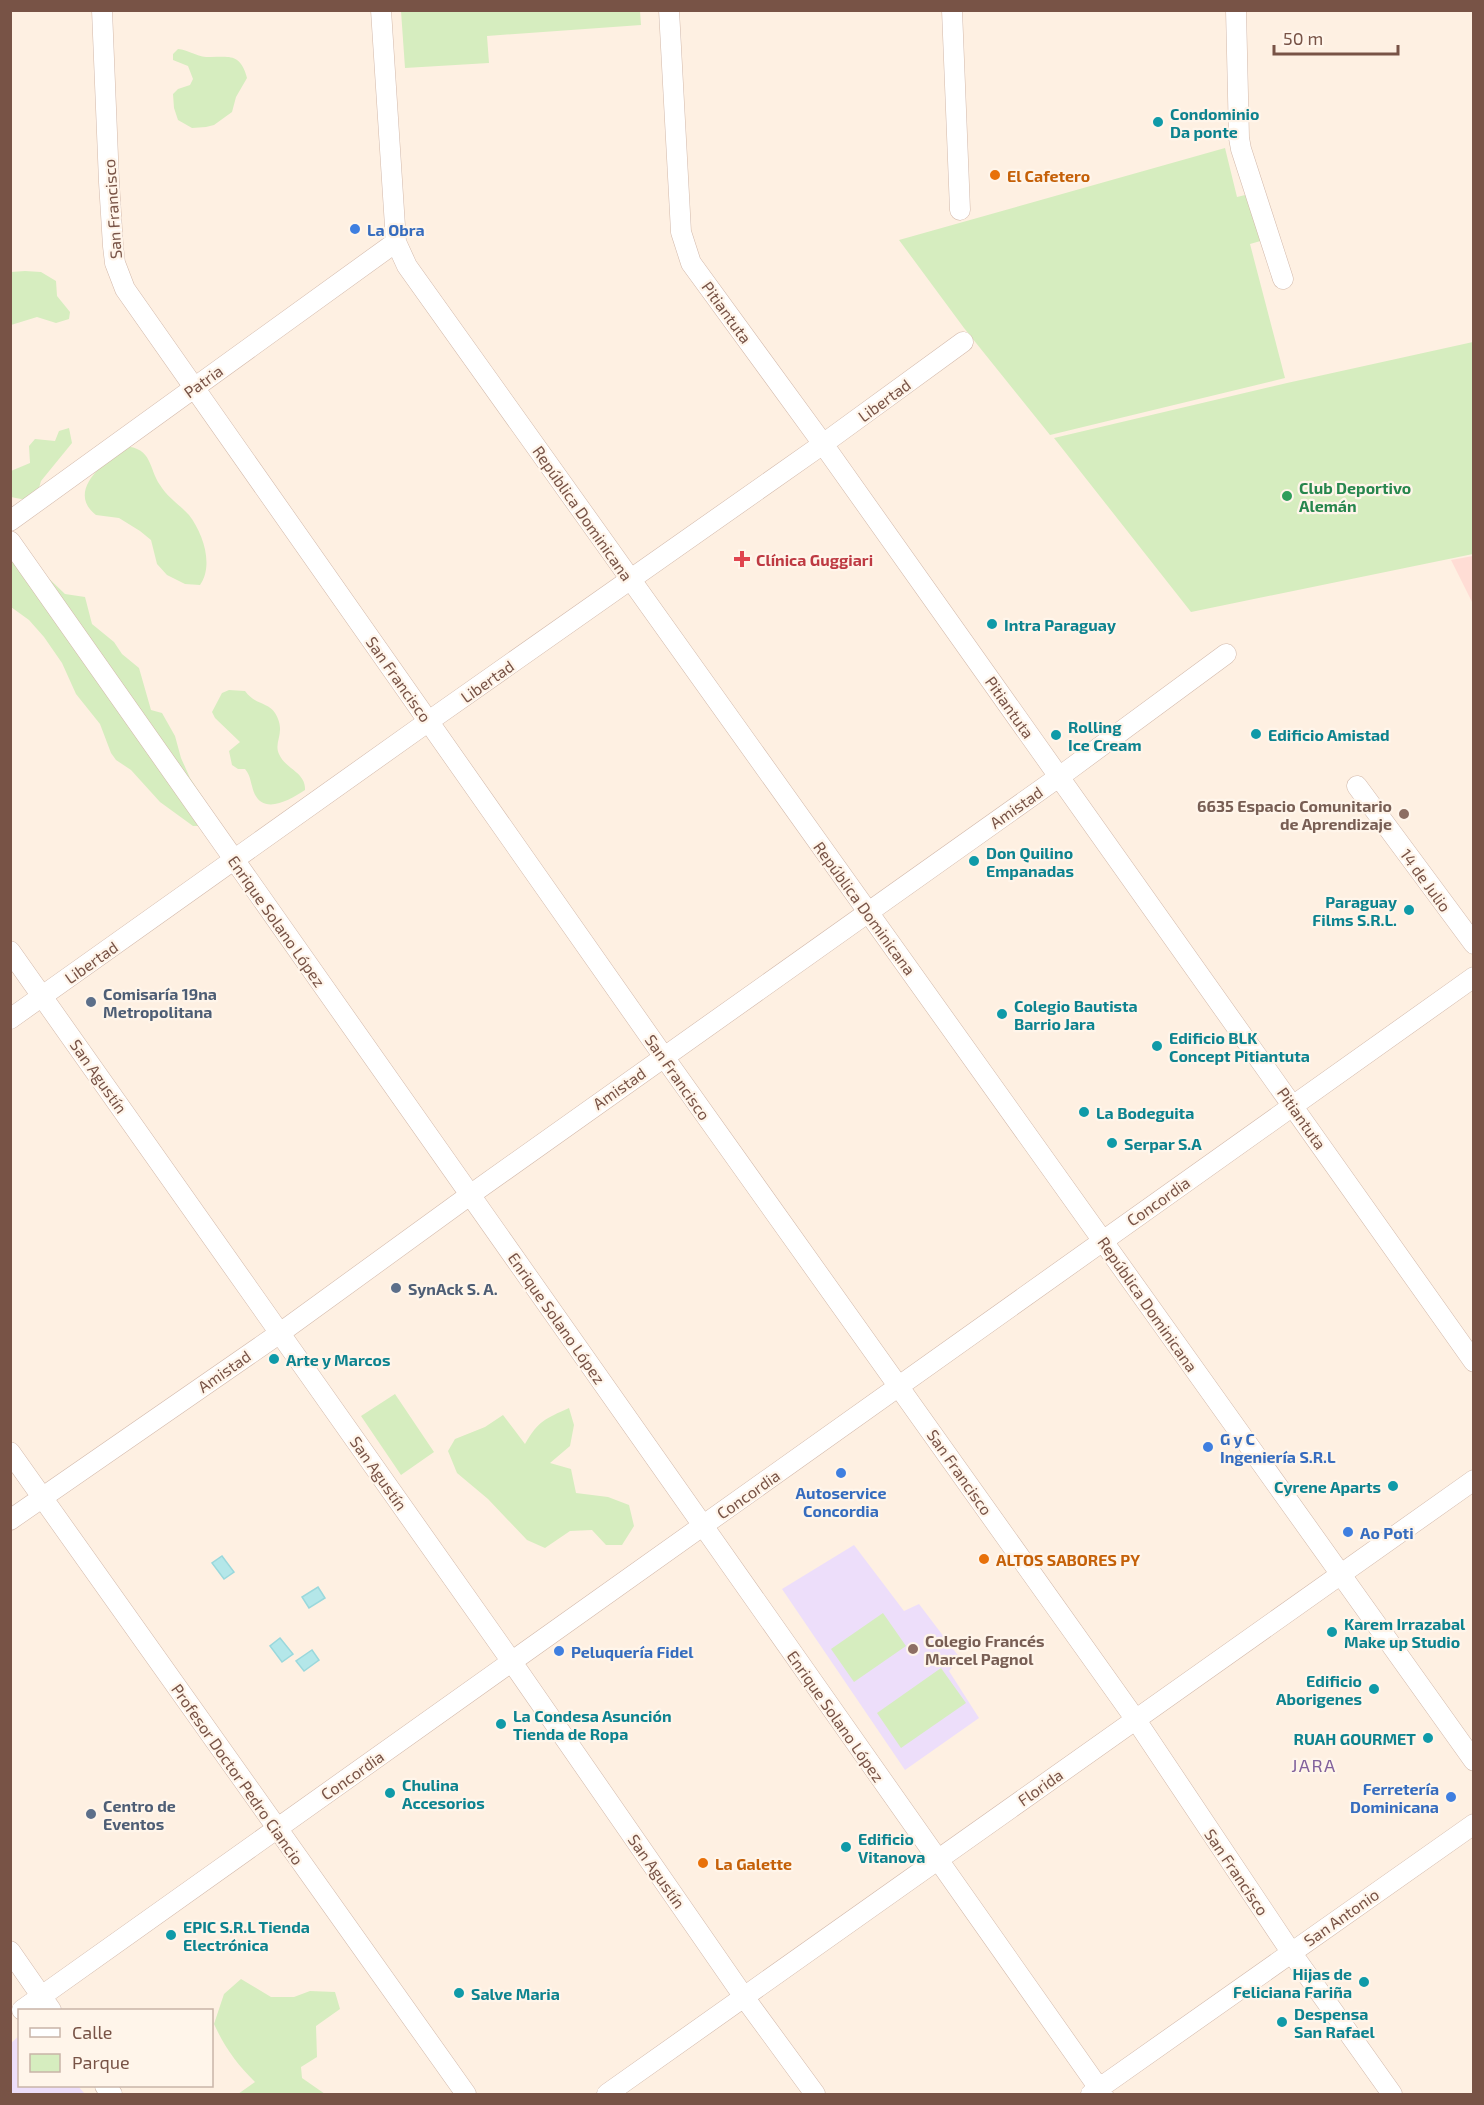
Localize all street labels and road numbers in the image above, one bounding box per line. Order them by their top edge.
street label: San Francisco [99,158,125,260]
street label: Pitiantuta [698,277,756,347]
street label: Patria [180,361,226,401]
street label: Libertad [854,375,914,425]
street label: República Dominicana [529,442,637,584]
street label: San Francisco [362,633,436,725]
street label: Libertad [457,656,517,706]
street label: Pitiantuta [982,672,1038,742]
street label: Amistad [986,782,1046,832]
street label: República Dominicana [810,838,920,978]
street label: 14 de Julio [1397,845,1455,915]
street label: Enrique Solano López [225,852,329,990]
street label: Libertad [61,937,121,987]
street label: San Francisco [641,1031,715,1123]
street label: San Agustín [67,1035,131,1117]
street label: Amistad [589,1063,649,1113]
street label: Pitiantuta [1274,1083,1330,1153]
street label: Concordia [1123,1172,1193,1230]
street label: República Dominicana [1094,1233,1202,1375]
street label: Enrique Solano López [505,1249,609,1387]
street label: Amistad [194,1346,254,1396]
street label: San Francisco [923,1426,997,1518]
street label: San Agustín [347,1432,411,1514]
street label: Concordia [713,1465,783,1523]
street label: Enrique Solano López [784,1647,888,1785]
street label: Profesor Doctor Pedro Ciancio [168,1680,308,1868]
street label: Concordia [317,1746,387,1804]
street label: Florida [1014,1765,1066,1809]
street label: San Francisco [1201,1825,1273,1919]
street label: San Agustín [625,1830,689,1912]
street label: San Antonio [1300,1884,1382,1950]

